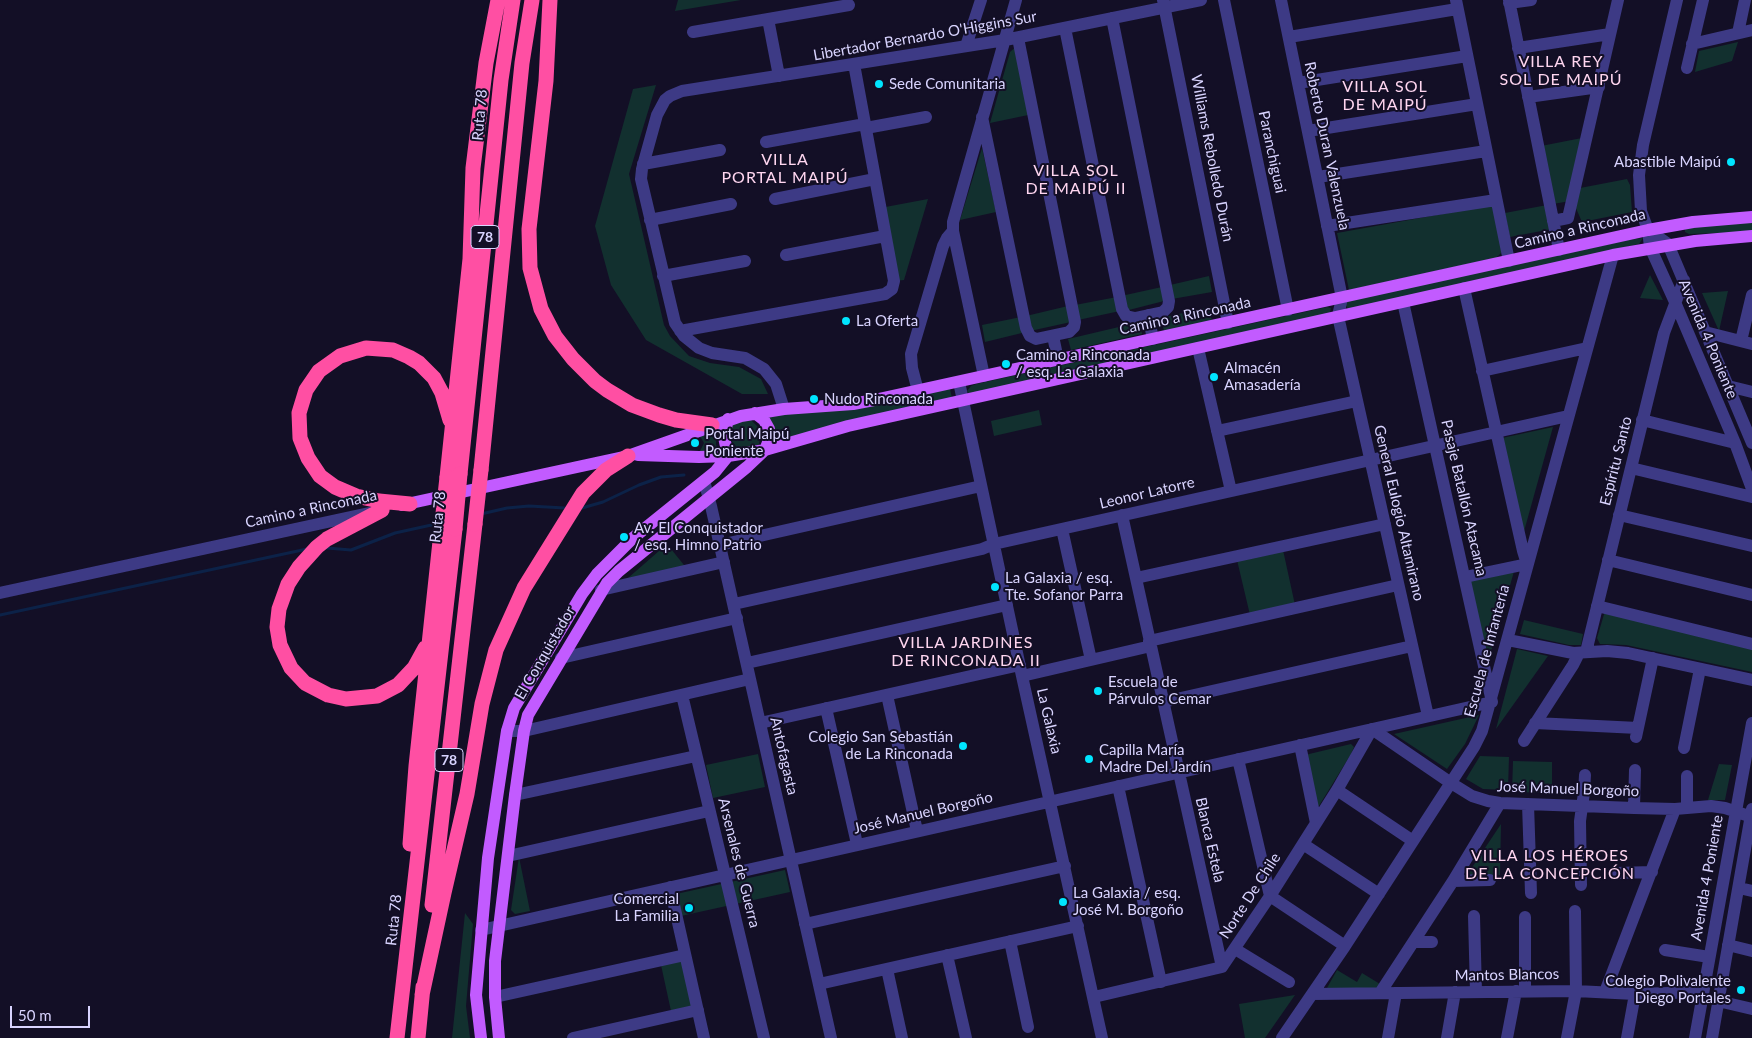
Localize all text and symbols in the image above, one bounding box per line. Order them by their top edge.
street label: Libertador Bernardo O'Higgins Sur [812,7,1038,65]
district label: VILLA REY SOL DE MAIPÚ [1498,52,1624,90]
street label: Roberto Duran Valenzuela [1300,60,1354,232]
street label: Williams Rebolledo Durán [1187,73,1237,243]
place label: Sede Comunitaria [889,75,1006,93]
district label: VILLA SOL DE MAIPÚ [1341,77,1429,115]
marker: Sede Comunitaria [873,78,885,90]
street label: Ruta 78 [469,89,491,141]
street label: Paranchiguai [1254,109,1290,195]
district label: VILLA PORTAL MAIPÚ [720,150,850,188]
place label: Abastible Maipú [1614,153,1721,171]
marker: Abastible Maipú [1725,156,1737,168]
district label: VILLA SOL DE MAIPÚ II [1024,161,1128,199]
street label: Camino a Rinconada [1513,205,1647,253]
road number: 78 [471,226,499,248]
street label: Avenida 4 Poniente [1675,277,1741,401]
street label: Camino a Rinconada [1118,293,1252,339]
place label: La Oferta [856,312,918,330]
marker: La Oferta [840,315,852,327]
place label: Camino a Rinconada / esq. La Galaxia [1016,346,1150,381]
marker: Camino a Rinconada / esq. La Galaxia [1000,358,1012,370]
place label: Almacén Amasadería [1224,359,1301,394]
marker: Almacén Amasadería [1208,371,1220,383]
place label: Nudo Rinconada [824,390,933,408]
marker: Nudo Rinconada [808,393,820,405]
street label: Espíritu Santo [1596,415,1636,507]
street label: Pasaje Batallón Atacama [1437,418,1491,578]
street label: General Eulogio Altamirano [1370,423,1428,603]
place label: Portal Maipú Poniente [705,425,789,460]
marker: Portal Maipú Poniente [689,437,701,449]
street label: Leonor Latorre [1098,473,1196,513]
street label: Camino a Rinconada [244,486,378,532]
street label: Ruta 78 [426,490,450,544]
place label: Av. El Conquistador / esq. Himno Patrio [634,519,763,554]
marker: Av. El Conquistador / esq. Himno Patrio [618,531,630,543]
place label: La Galaxia / esq. Tte. Sofanor Parra [1005,569,1123,604]
marker: La Galaxia / esq. Tte. Sofanor Parra [989,581,1001,593]
street label: Escuela de Infantería [1461,583,1513,719]
street label: El Conquistador [511,603,579,703]
district label: VILLA JARDINES DE RINCONADA II [889,633,1043,671]
place label: Escuela de Párvulos Cemar [1108,673,1211,708]
marker: Escuela de Párvulos Cemar [1092,685,1104,697]
street label: La Galaxia [1033,686,1065,756]
street label: Antofagasta [766,715,802,797]
place label: Colegio San Sebastián de La Rinconada [808,728,953,763]
marker: Colegio San Sebastián de La Rinconada [957,740,969,752]
place label: Capilla María Madre Del Jardín [1099,741,1211,776]
road number: 78 [435,748,463,772]
marker: Capilla María Madre Del Jardín [1083,753,1095,765]
street label: José Manuel Borgoño [1497,778,1639,800]
street label: José Manuel Borgoño [852,788,994,838]
street label: Arsenales de Guerra [714,796,764,930]
street label: Blanca Estela [1191,796,1229,884]
street label: Avenida 4 Poniente [1687,814,1727,942]
district label: VILLA LOS HÉROES DE LA CONCEPCIÓN [1463,846,1637,884]
street label: Norte De Chile [1216,850,1284,942]
place label: La Galaxia / esq. José M. Borgoño [1073,884,1184,919]
place label: Comercial La Familia [613,890,679,925]
street label: Ruta 78 [382,893,406,947]
marker: La Galaxia / esq. José M. Borgoño [1057,896,1069,908]
marker: Comercial La Familia [683,902,695,914]
street label: Mantos Blancos [1455,965,1559,985]
place label: Colegio Polivalente Diego Portales [1605,972,1731,1007]
marker: Colegio Polivalente Diego Portales [1735,984,1747,996]
scale bar [12,996,92,1028]
text: 50 m [18,1006,52,1024]

